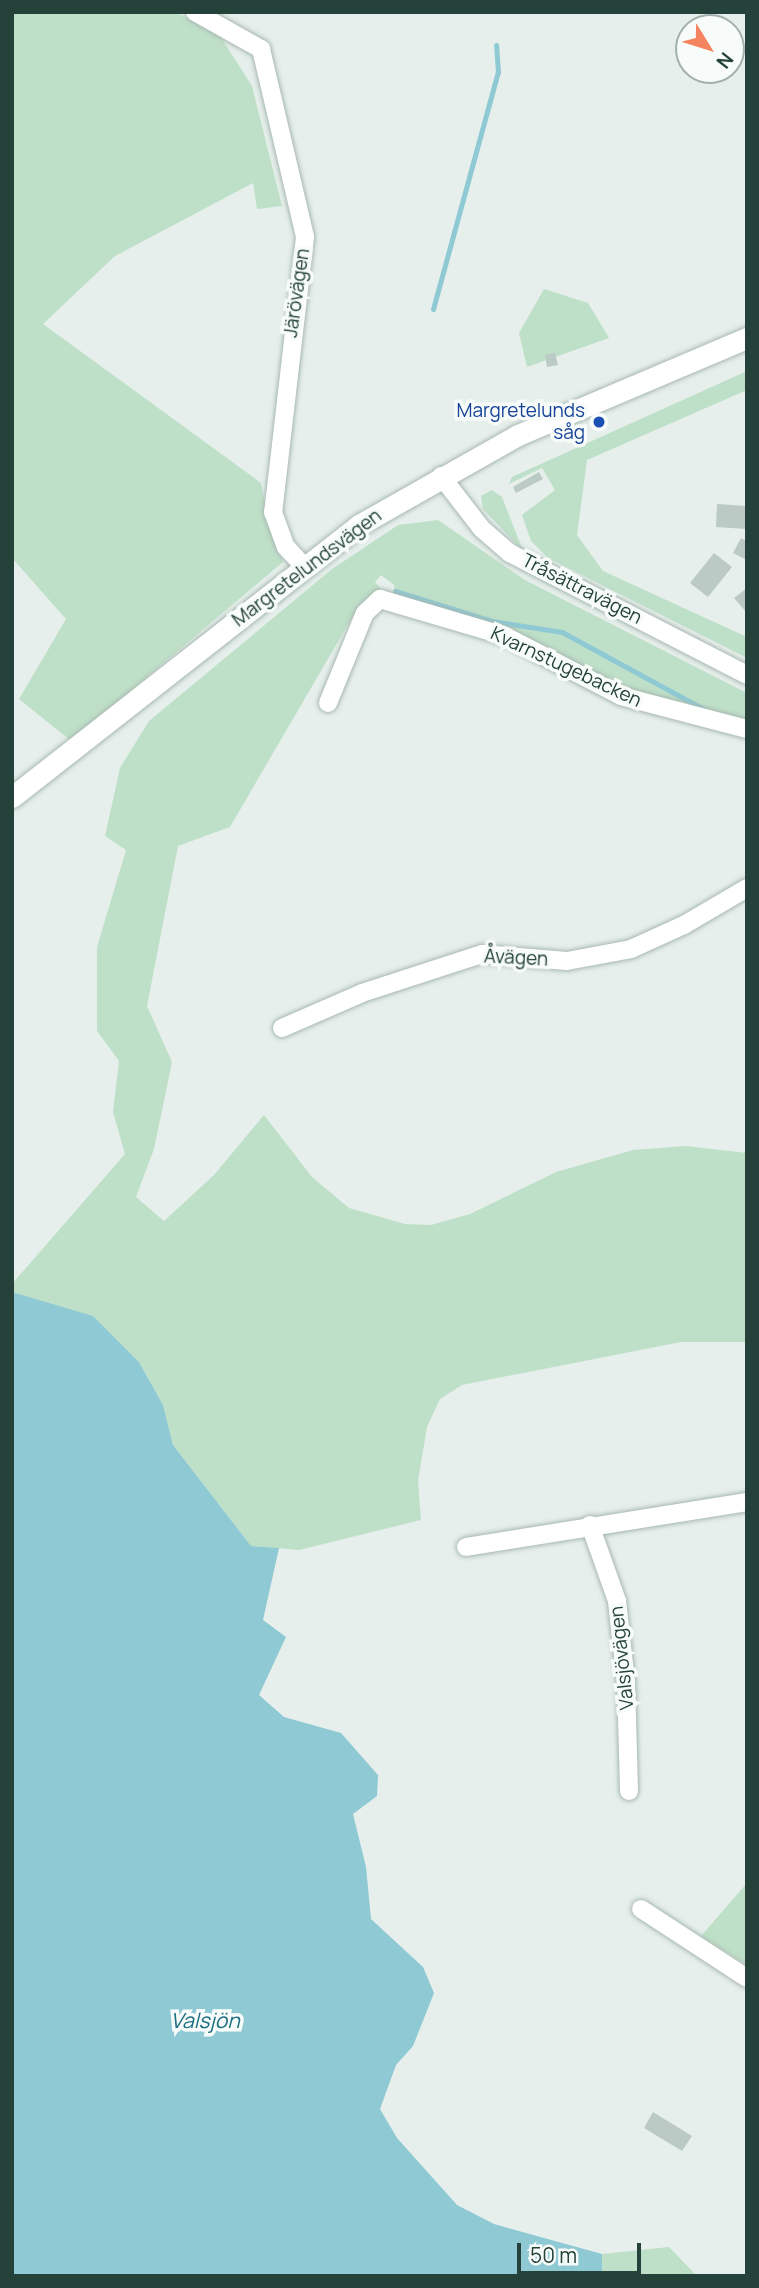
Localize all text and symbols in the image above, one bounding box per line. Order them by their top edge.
north arrow [675,14,745,84]
text: N [711,47,739,74]
street label: Järövägen [279,247,315,339]
place label: Margretelunds såg [456,400,585,444]
marker: Margretelunds såg [591,414,607,430]
street label: Margretelundsvägen [228,504,386,632]
street label: Tråsättravägen [518,549,646,629]
street label: Kvarnstugebacken [487,622,645,712]
street label: Åvägen [483,945,549,971]
street label: Valsjövägen [605,1605,639,1711]
water label: Valsjön [170,2007,240,2033]
scale bar [521,2228,645,2272]
text: 50 m [530,2241,577,2269]

